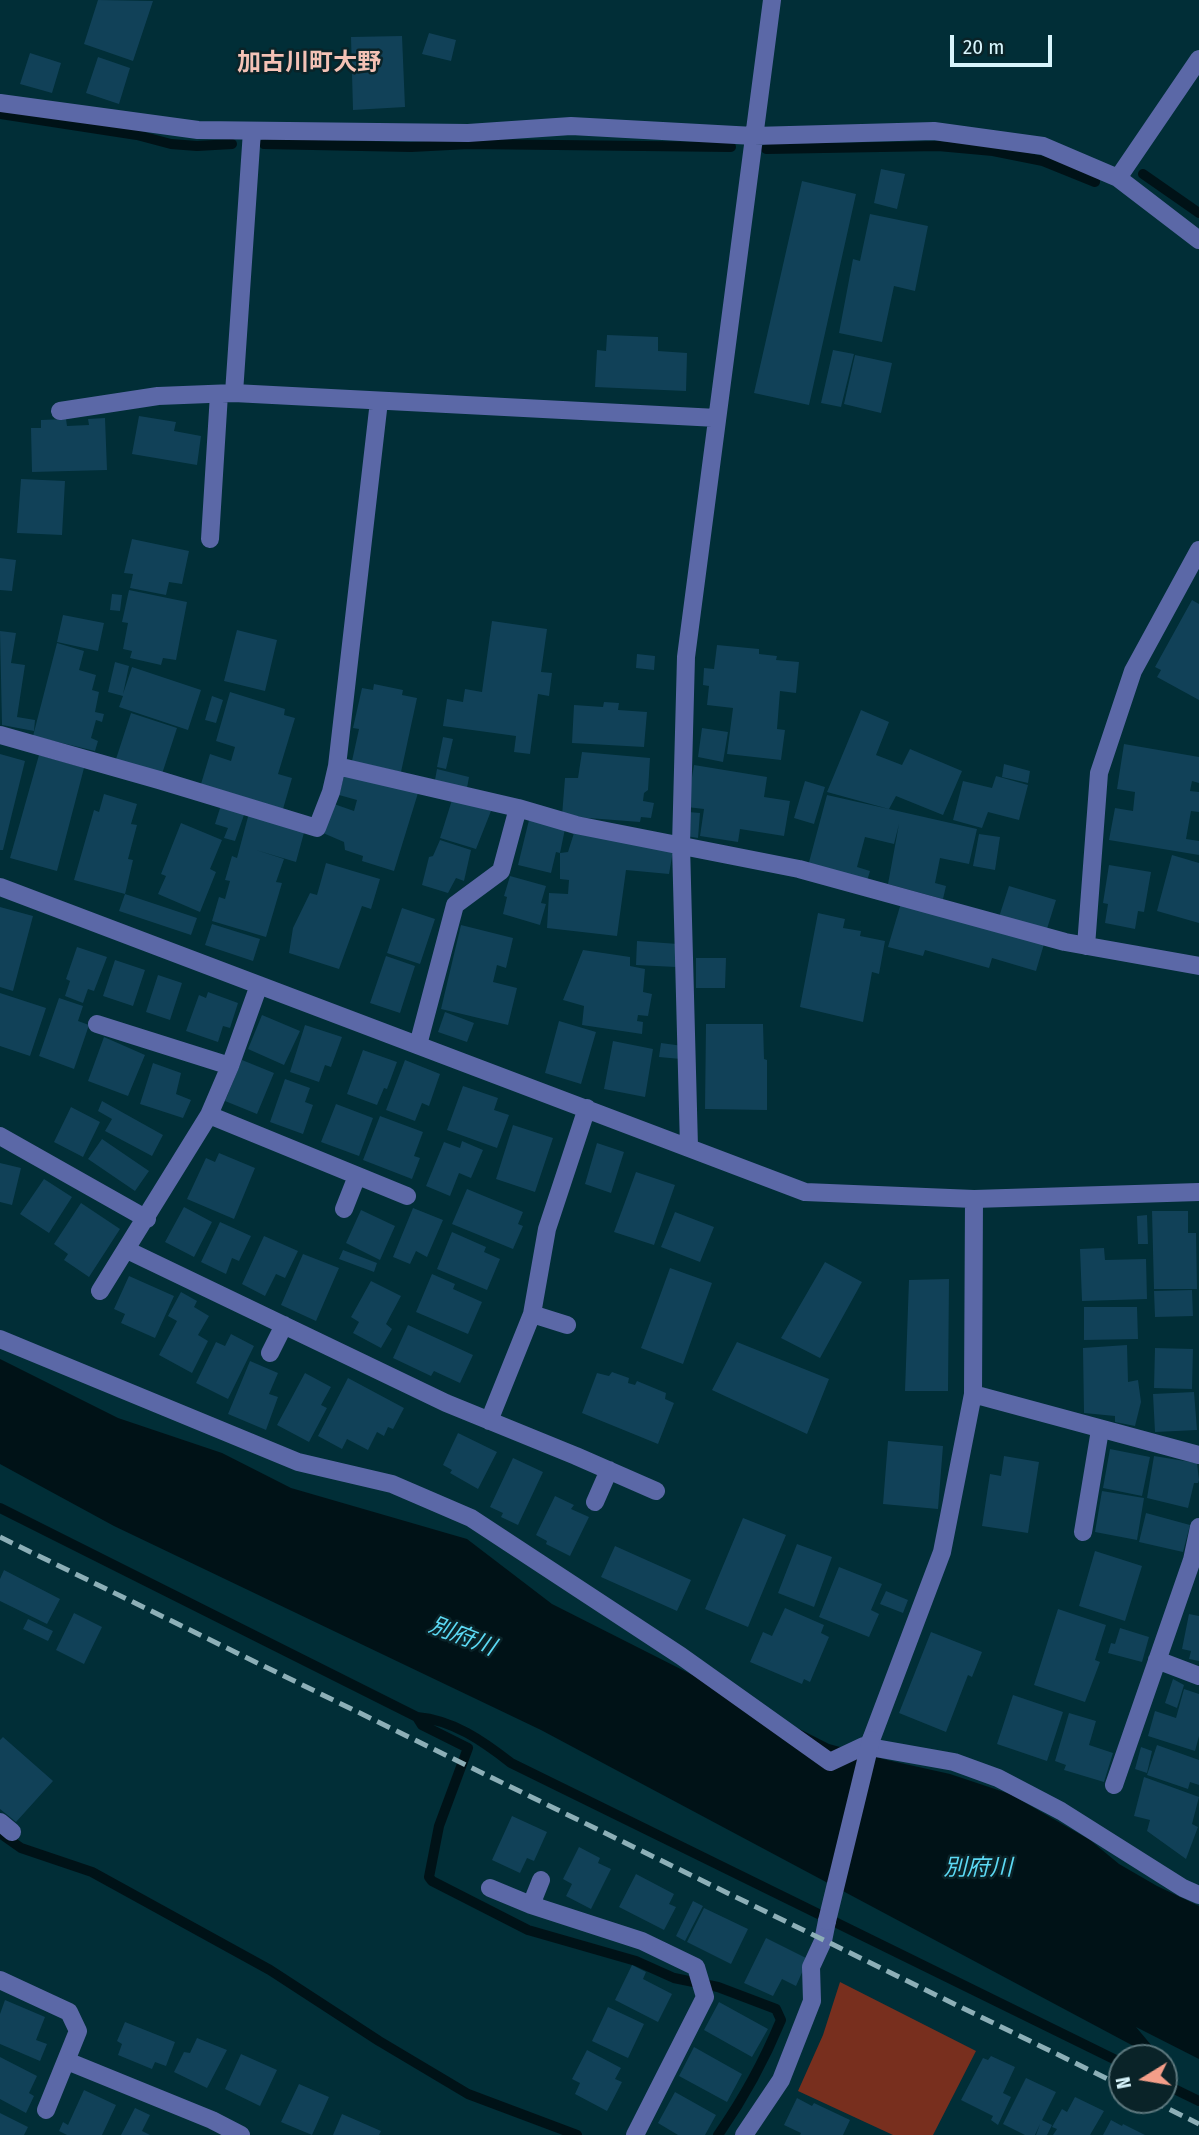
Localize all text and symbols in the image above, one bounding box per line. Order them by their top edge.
scale bar [954,21,1056,65]
text: 20 m [963,34,1004,60]
district label: 加古川町大野 [237,49,381,77]
water label: 別府川 [425,1612,499,1662]
water label: 別府川 [944,1855,1012,1883]
north arrow [1108,2044,1178,2114]
text: N [1111,2075,1136,2091]

